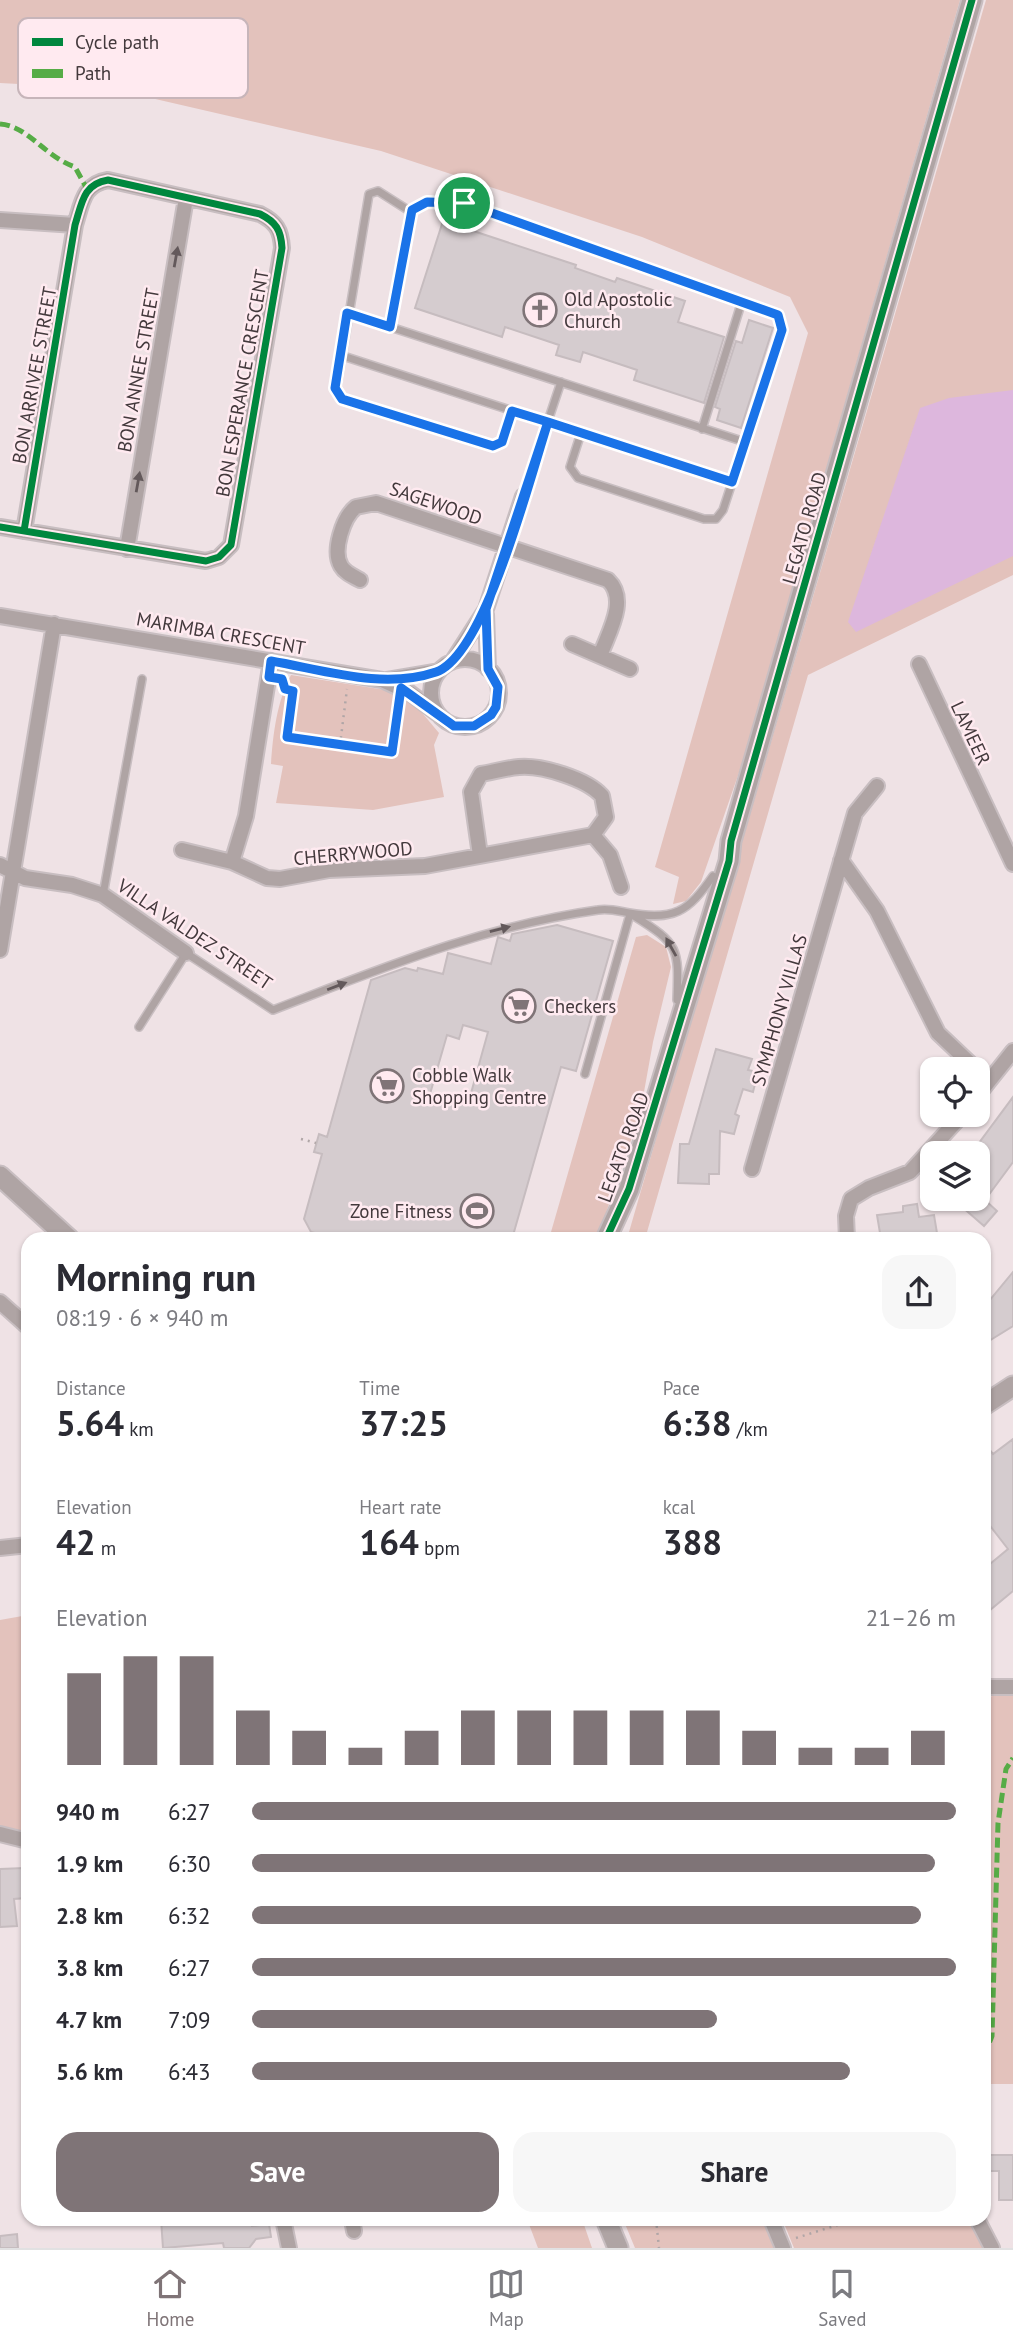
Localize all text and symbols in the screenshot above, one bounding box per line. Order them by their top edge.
legend [18,18,248,98]
text: Cycle path [75,30,159,54]
text: Path [75,61,111,85]
pin [434,173,494,233]
icon: arrive [445,184,483,222]
one-way arrow [171,246,182,268]
street label: BON ESPERANCE CRESCENT [210,267,274,499]
street label: BON ARRIVEE STREET [7,284,61,466]
street label: BON ANNEE STREET [112,286,164,454]
place label: Old Apostolic Church [564,287,672,333]
church icon: Old Apostolic Church [521,291,559,329]
street label: LEGATO ROAD [777,469,831,587]
one-way arrow [133,471,144,493]
street label: SAGEWOOD [387,476,485,530]
street label: MARIMBA CRESCENT [135,606,308,660]
street label: LAMEER [946,697,996,769]
street label: CHERRYWOOD [292,836,414,870]
street label: VILLA VALDEZ STREET [112,873,277,995]
one-way arrow [489,924,511,935]
street label: SYMPHONY VILLAS [746,931,812,1089]
one-way arrow [665,938,677,957]
one-way arrow [327,980,348,991]
supermarket icon: Checkers [500,987,538,1025]
place label: Checkers [544,994,616,1018]
map controls [920,1057,990,1211]
button: locate [920,1057,990,1127]
place label: Cobble Walk Shopping Centre [412,1063,547,1109]
supermarket icon: Cobble Walk Shopping Centre [368,1067,406,1105]
street label: LEGATO ROAD [592,1089,654,1205]
button: layers [920,1141,990,1211]
sports icon: Zone Fitness [458,1192,496,1230]
place label: Zone Fitness [350,1199,452,1223]
text: Morning run [56,1252,256,1301]
button: share [882,1255,956,1329]
text: 08:19 · 6 × 940 m [56,1303,228,1332]
text: Distance [56,1376,126,1400]
text: Time [359,1376,400,1400]
text: Pace [663,1376,700,1400]
text: 5.64 [56,1400,124,1446]
text: 37:25 [359,1400,448,1446]
text: 6:38 [663,1400,732,1446]
text: km [124,1417,154,1441]
text: /km [732,1417,768,1441]
text: Elevation [56,1495,132,1519]
text: Heart rate [359,1495,441,1519]
text: kcal [663,1495,695,1519]
text: 42 [56,1519,96,1565]
text: 164 [359,1519,419,1565]
text: 388 [663,1519,722,1565]
text: m [96,1536,116,1560]
text: bpm [419,1536,460,1560]
text: Elevation [56,1603,148,1632]
text: 21–26 m [866,1603,956,1632]
text: 940 m [56,1797,119,1826]
text: 6:27 [168,1797,211,1826]
text: 1.9 km [56,1849,123,1878]
text: 6:30 [168,1849,211,1878]
text: 2.8 km [56,1901,123,1930]
text: 6:32 [168,1901,211,1930]
text: 3.8 km [56,1953,123,1982]
text: 6:27 [168,1953,211,1982]
text: 4.7 km [56,2005,122,2034]
text: 7:09 [168,2005,211,2034]
text: 5.6 km [56,2057,123,2086]
text: 6:43 [168,2057,211,2086]
button: Save [56,2132,499,2212]
button: Share [513,2132,956,2212]
tab: Home [146,2265,194,2331]
tab: Map [487,2265,525,2331]
tab: Saved [818,2265,867,2331]

